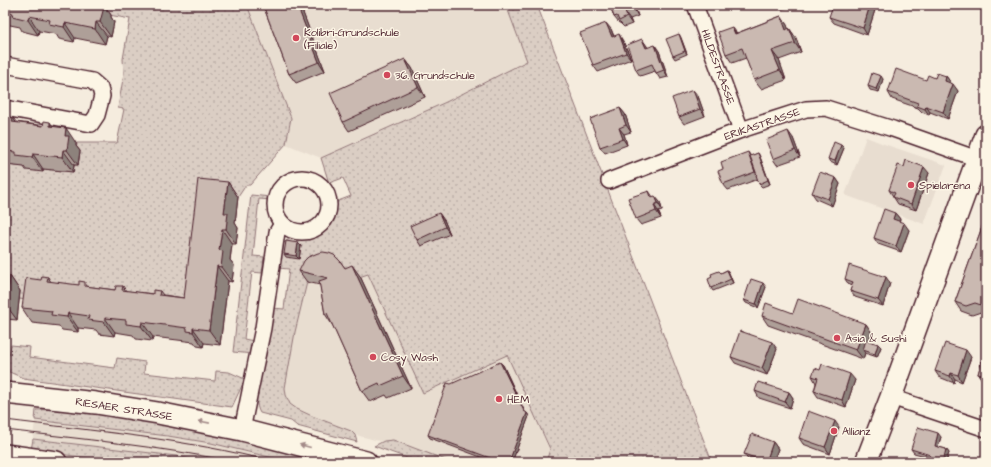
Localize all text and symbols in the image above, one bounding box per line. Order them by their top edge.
place label: Kolibri-Grundschule (Filiale) [304,25,399,53]
street label: HILDESTRASSE [697,27,739,107]
marker: Kolibri-Grundschule (Filiale) [291,33,301,43]
place label: 36. Grundschule [395,68,475,83]
marker: 36. Grundschule [382,70,392,80]
street label: ERIKASTRASSE [722,104,802,144]
place label: Spielarena [919,178,971,193]
marker: Spielarena [906,180,916,190]
place label: Asia & Sushi [845,331,907,346]
marker: Asia & Sushi [832,333,842,343]
place label: Cosy Wash [381,350,438,366]
marker: Cosy Wash [368,352,378,362]
place label: HEM [507,392,529,407]
street label: RIESAER STRASSE [74,394,174,424]
marker: HEM [494,394,504,404]
one-way arrow [198,419,210,425]
place label: Allianz [842,424,871,439]
marker: Allianz [829,426,839,436]
one-way arrow [299,443,311,449]

